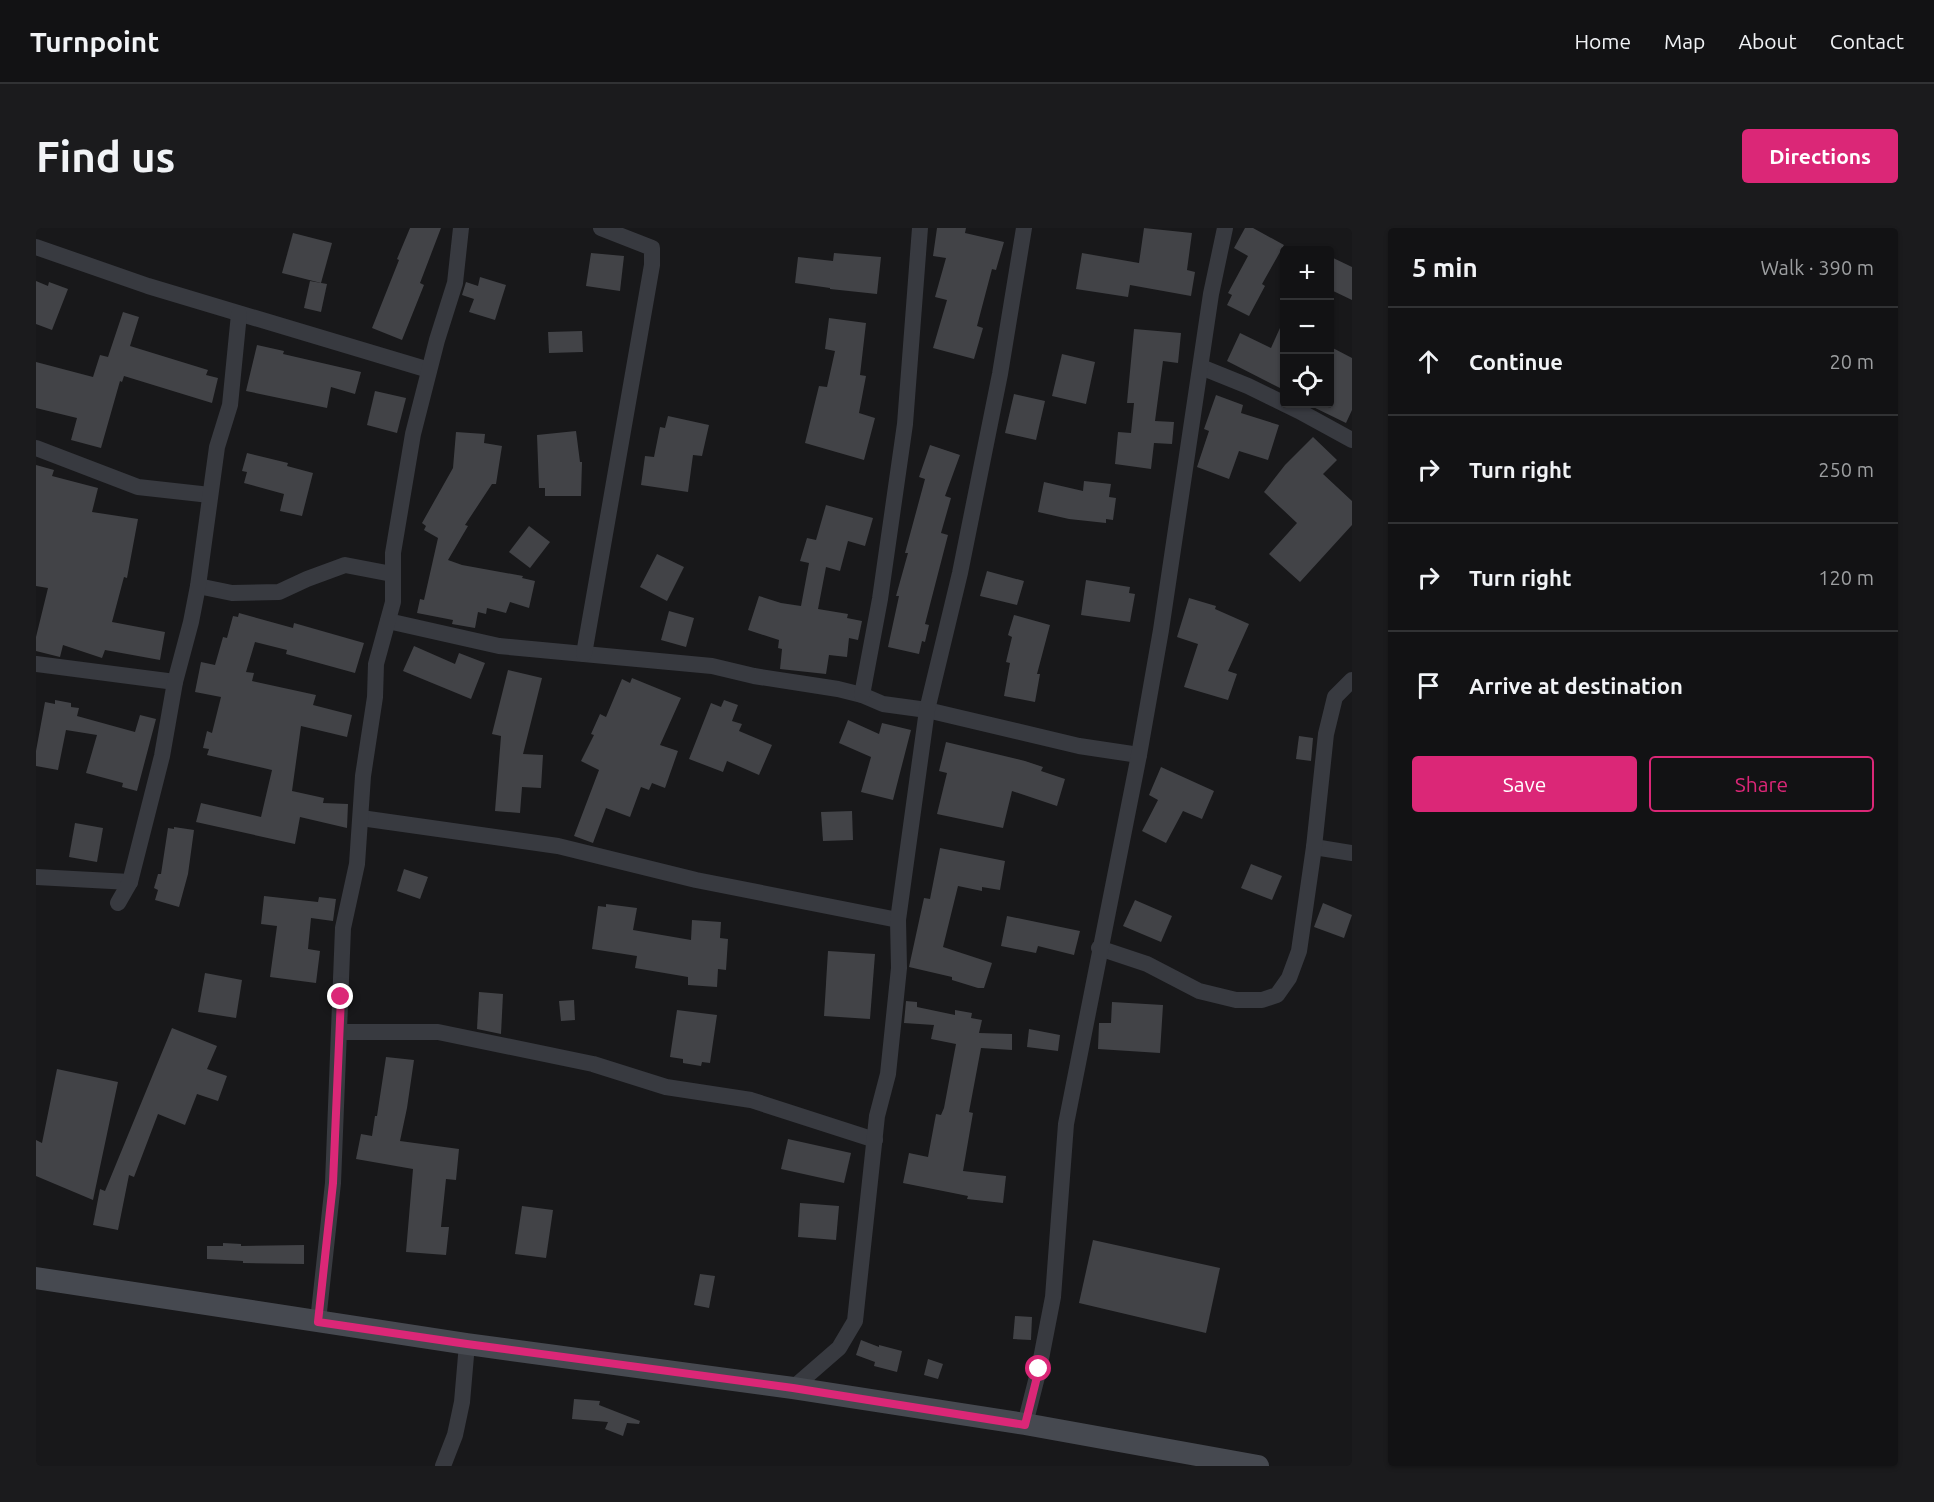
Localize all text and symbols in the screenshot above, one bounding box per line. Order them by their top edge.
text: Turnpoint [30,26,159,57]
text: Home [1574,29,1631,53]
text: Map [1664,29,1705,53]
text: About [1738,29,1797,53]
text: Contact [1830,29,1904,53]
button: Directions [1742,129,1898,183]
text: Find us [36,133,175,180]
map controls [1280,246,1334,408]
button: + [1280,246,1334,300]
text: 5 min [1412,253,1478,282]
text: Walk · 390 m [1761,256,1874,279]
button: − [1280,300,1334,354]
icon: ahead [1412,345,1445,378]
text: Continue [1469,349,1563,374]
text: 20 m [1830,350,1874,373]
button: locate [1280,354,1334,408]
icon: right [1412,453,1445,486]
text: Turn right [1469,457,1571,482]
text: 250 m [1818,458,1874,481]
icon: right [1412,561,1445,594]
text: Turn right [1469,565,1571,590]
text: 120 m [1818,566,1874,589]
icon: arrive [1412,669,1445,702]
text: Arrive at destination [1469,673,1683,698]
button: Save [1412,756,1637,812]
button: Share [1649,756,1874,812]
route end [327,983,353,1009]
route start [1025,1355,1051,1381]

